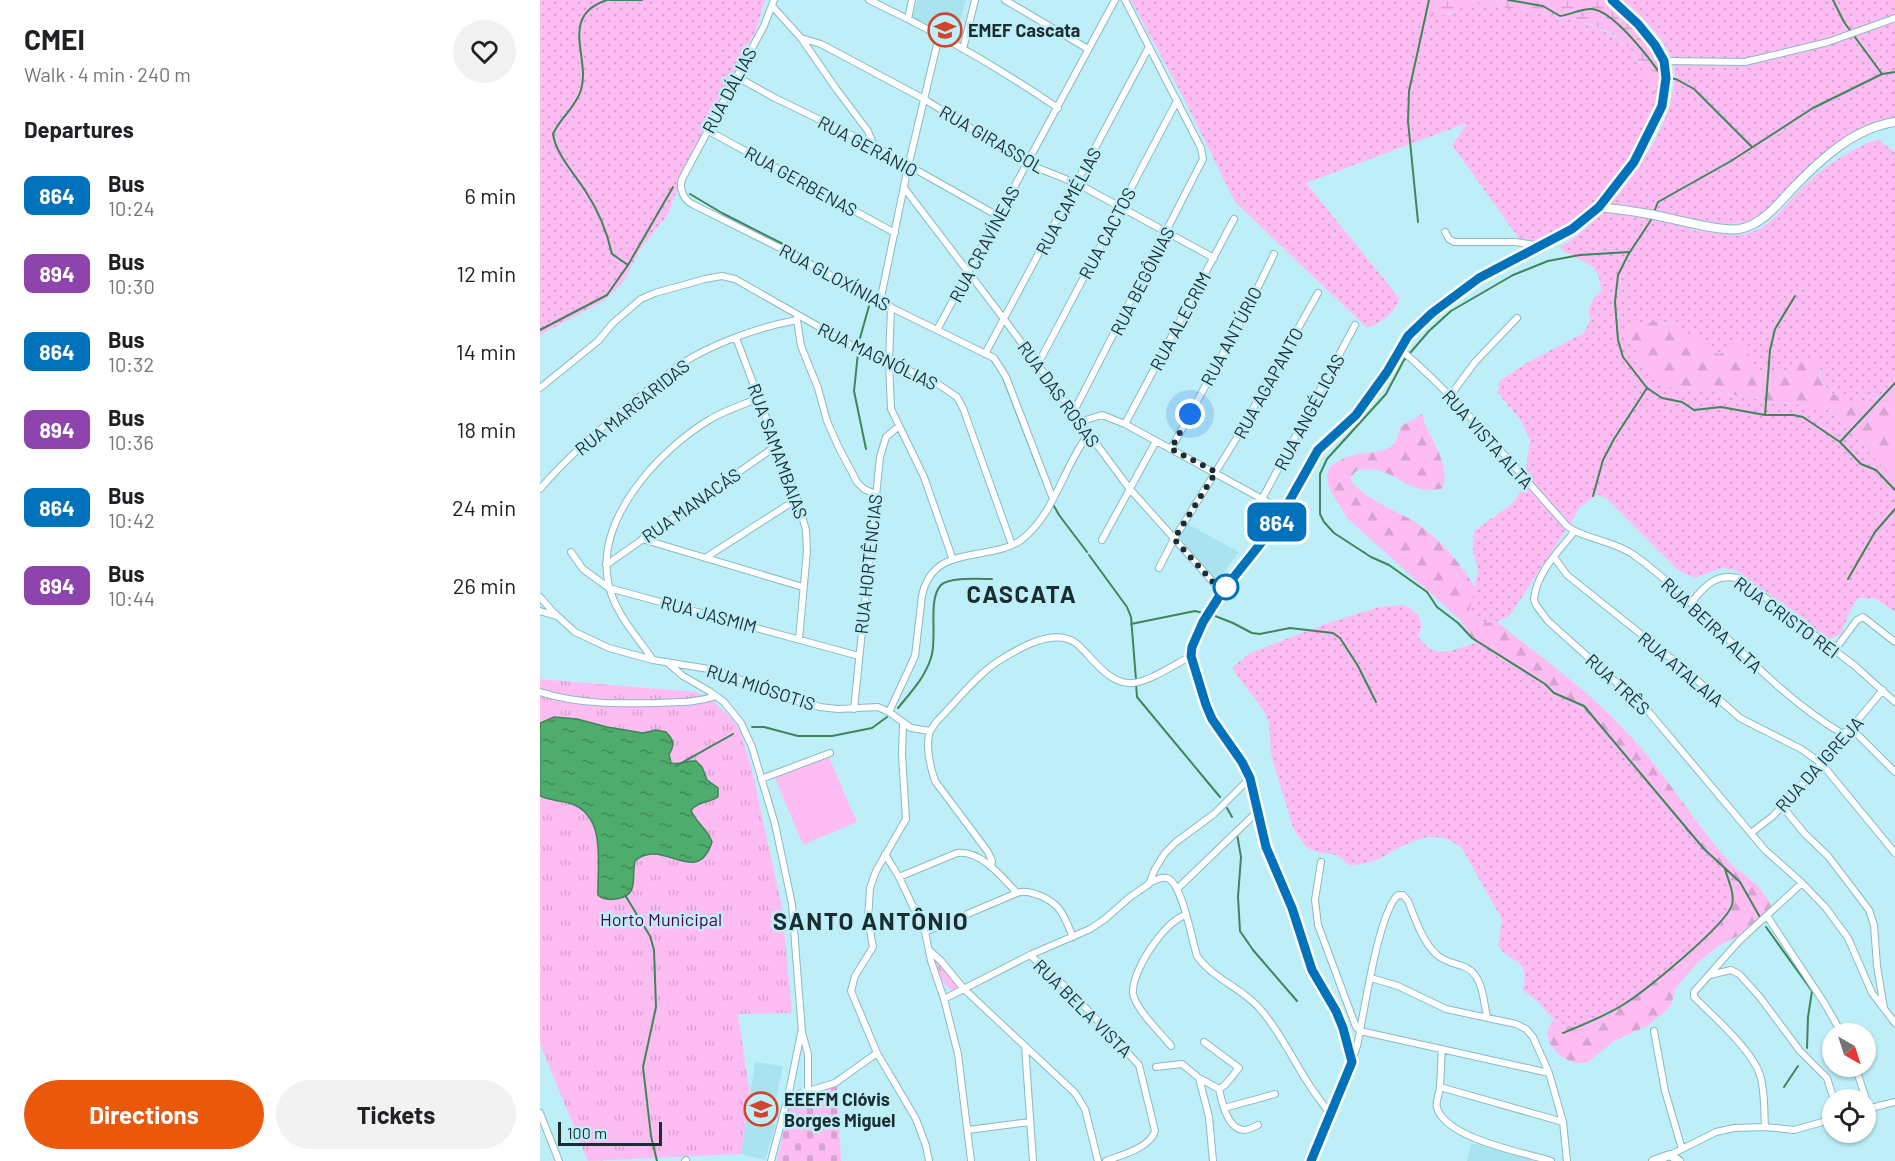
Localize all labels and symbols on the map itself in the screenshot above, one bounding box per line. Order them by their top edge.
school or university icon: EMEF Cascata [927,12,963,48]
place label: EMEF Cascata [968,19,1080,41]
street label: RUA DÁLIAS [697,43,761,137]
street label: RUA GIRASSOL [936,100,1048,178]
street label: RUA GERÂNIO [814,111,922,181]
street label: RUA GERBENAS [741,141,861,221]
street label: RUA CAMÉLIAS [1031,144,1105,258]
street label: RUA CRAVÍNEAS [944,182,1024,306]
street label: RUA CACTOS [1074,183,1140,283]
street label: RUA BEGÔNIAS [1105,223,1179,339]
street label: RUA GLOXÍNIAS [776,239,894,315]
street label: RUA ALECRIM [1145,268,1215,374]
street label: RUA ANTÚRIO [1196,283,1266,389]
street label: RUA MAGNÓLIAS [814,317,942,395]
street label: RUA AGAPANTO [1228,324,1308,442]
street label: RUA DAS ROSAS [1013,337,1105,451]
street label: RUA ANGÉLICAS [1269,350,1349,474]
street label: RUA MARGARIDAS [570,354,694,460]
street label: RUA SAMAMBAIAS [743,380,813,522]
street label: RUA VISTA ALTA [1438,385,1538,493]
your location [1175,399,1205,429]
street label: RUA MANACÁS [637,463,745,547]
street label: RUA HORTÊNCIAS [850,493,886,635]
line badge: 864 [1242,502,1311,542]
street label: RUA CRISTO REI [1730,571,1844,663]
street label: RUA BEIRA ALTA [1657,573,1767,677]
unlabelled marker [1213,574,1239,600]
district label: CASCATA [967,579,1077,608]
street label: RUA JASMIM [659,591,759,637]
street label: RUA ATALAIA [1634,627,1728,711]
street label: RUA TRÊS [1581,649,1655,719]
street label: RUA MIÓSOTIS [704,659,818,715]
street label: RUA DA IGREJA [1770,712,1868,816]
district label: SANTO ANTÔNIO [773,906,969,935]
park label: Horto Municipal [600,908,722,930]
street label: RUA BELA VISTA [1029,954,1137,1062]
north arrow [1822,1023,1876,1077]
place label: EEEFM Clóvis Borges Miguel [784,1088,896,1131]
school or university icon: EEEFM Clóvis Borges Miguel [743,1091,779,1127]
scale bar [558,1119,662,1146]

